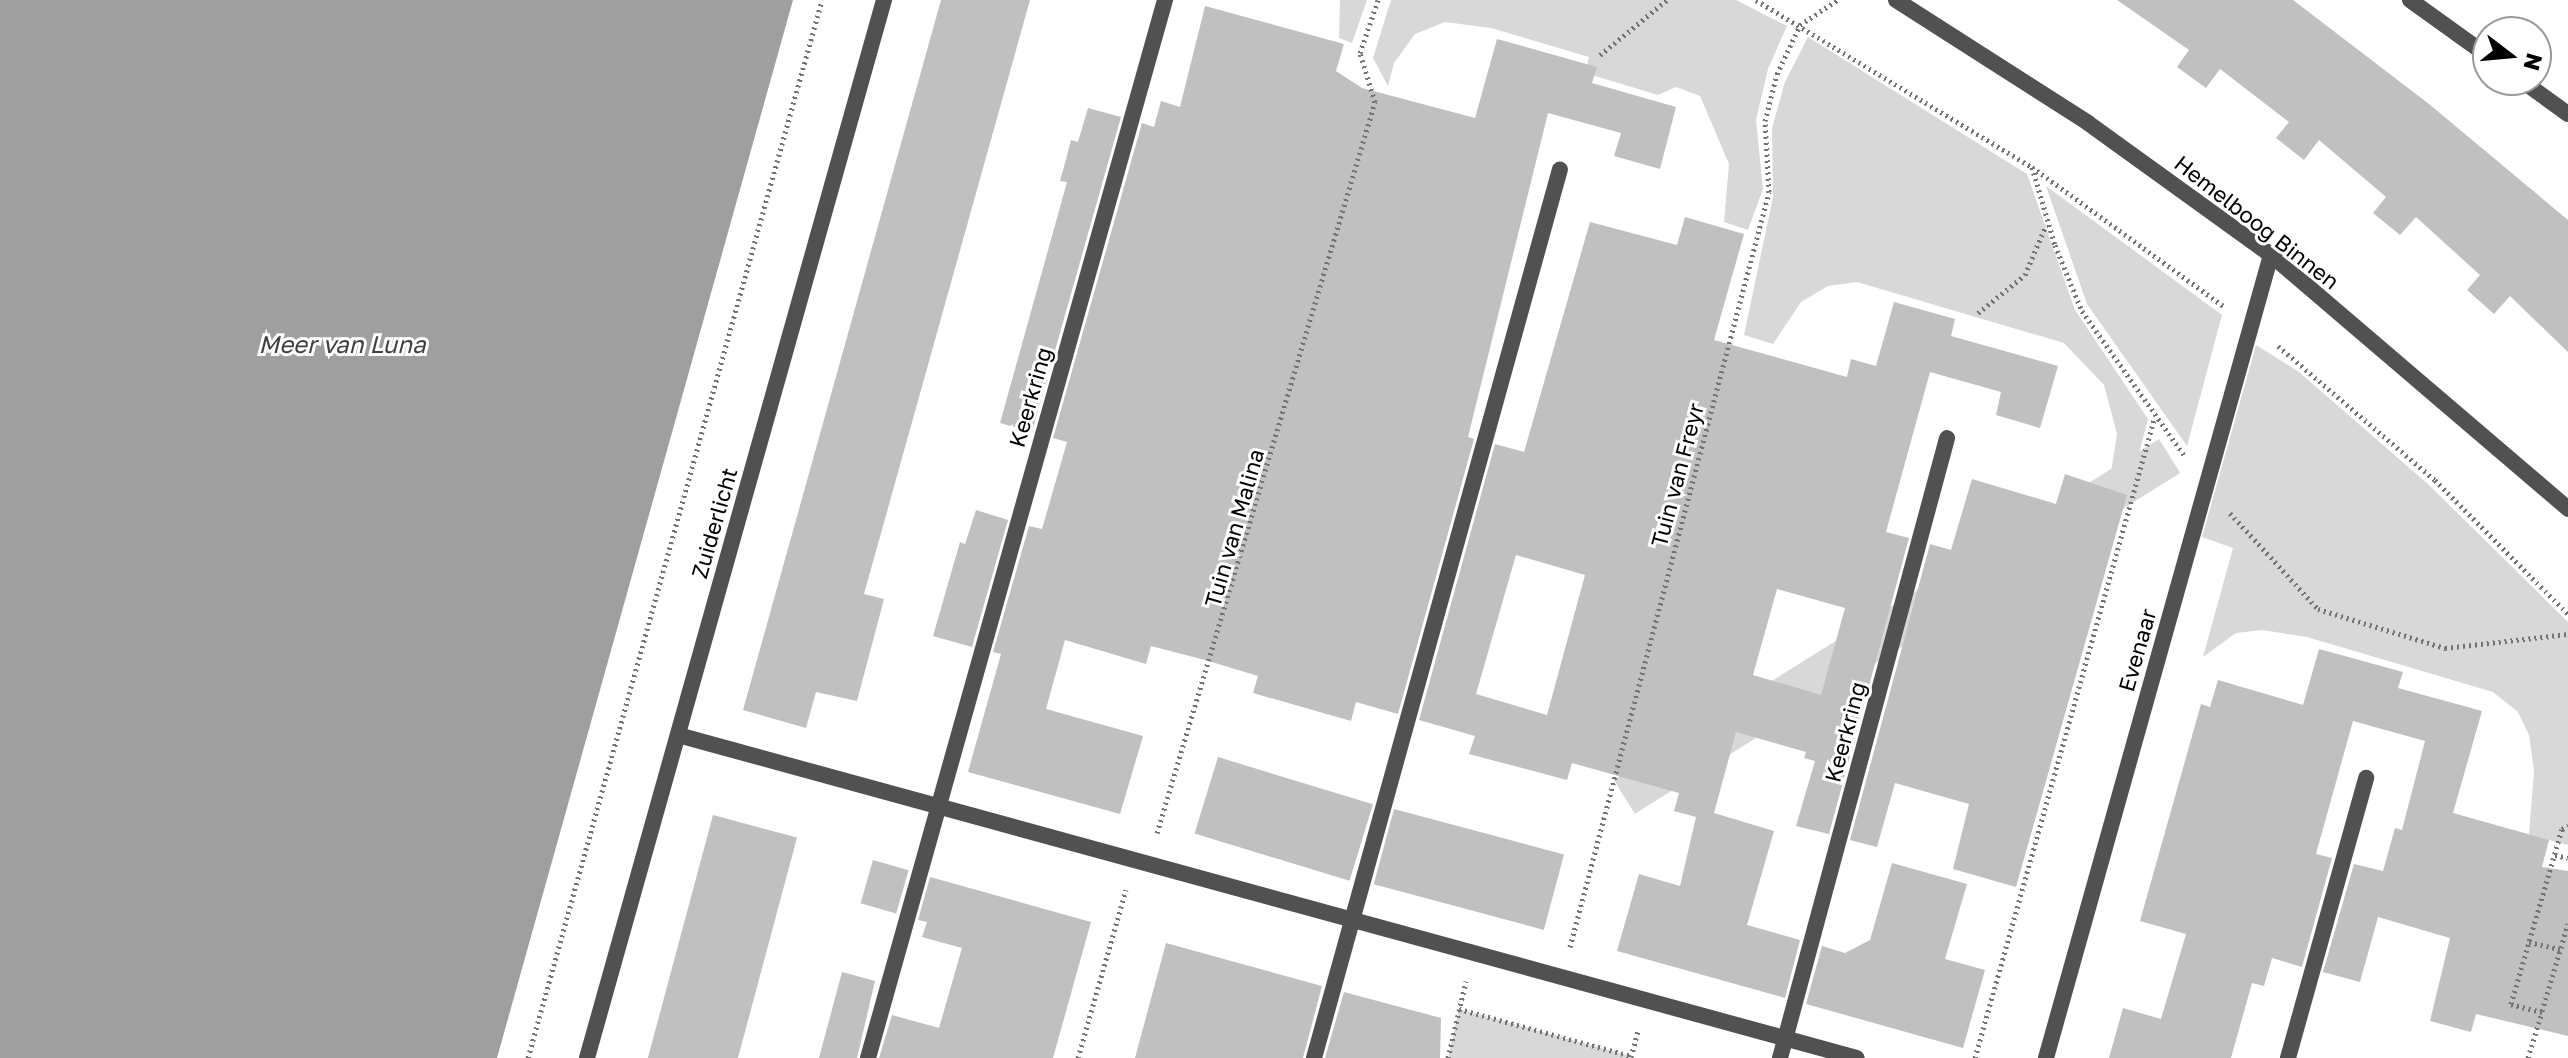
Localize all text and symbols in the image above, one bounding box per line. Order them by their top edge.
north arrow [2472,16,2552,96]
text: N [2518,50,2549,74]
street label: Hemelboog Binnen [2169,150,2345,294]
water label: Meer van Luna [259,330,425,358]
street label: Keerkring [1003,344,1057,450]
street label: Tuin van Freyr [1645,400,1709,550]
street label: Tuin van Malina [1199,446,1269,610]
street label: Zuiderlicht [686,465,742,581]
street label: Evenaar [2113,606,2161,694]
street label: Keerkring [1819,679,1871,785]

